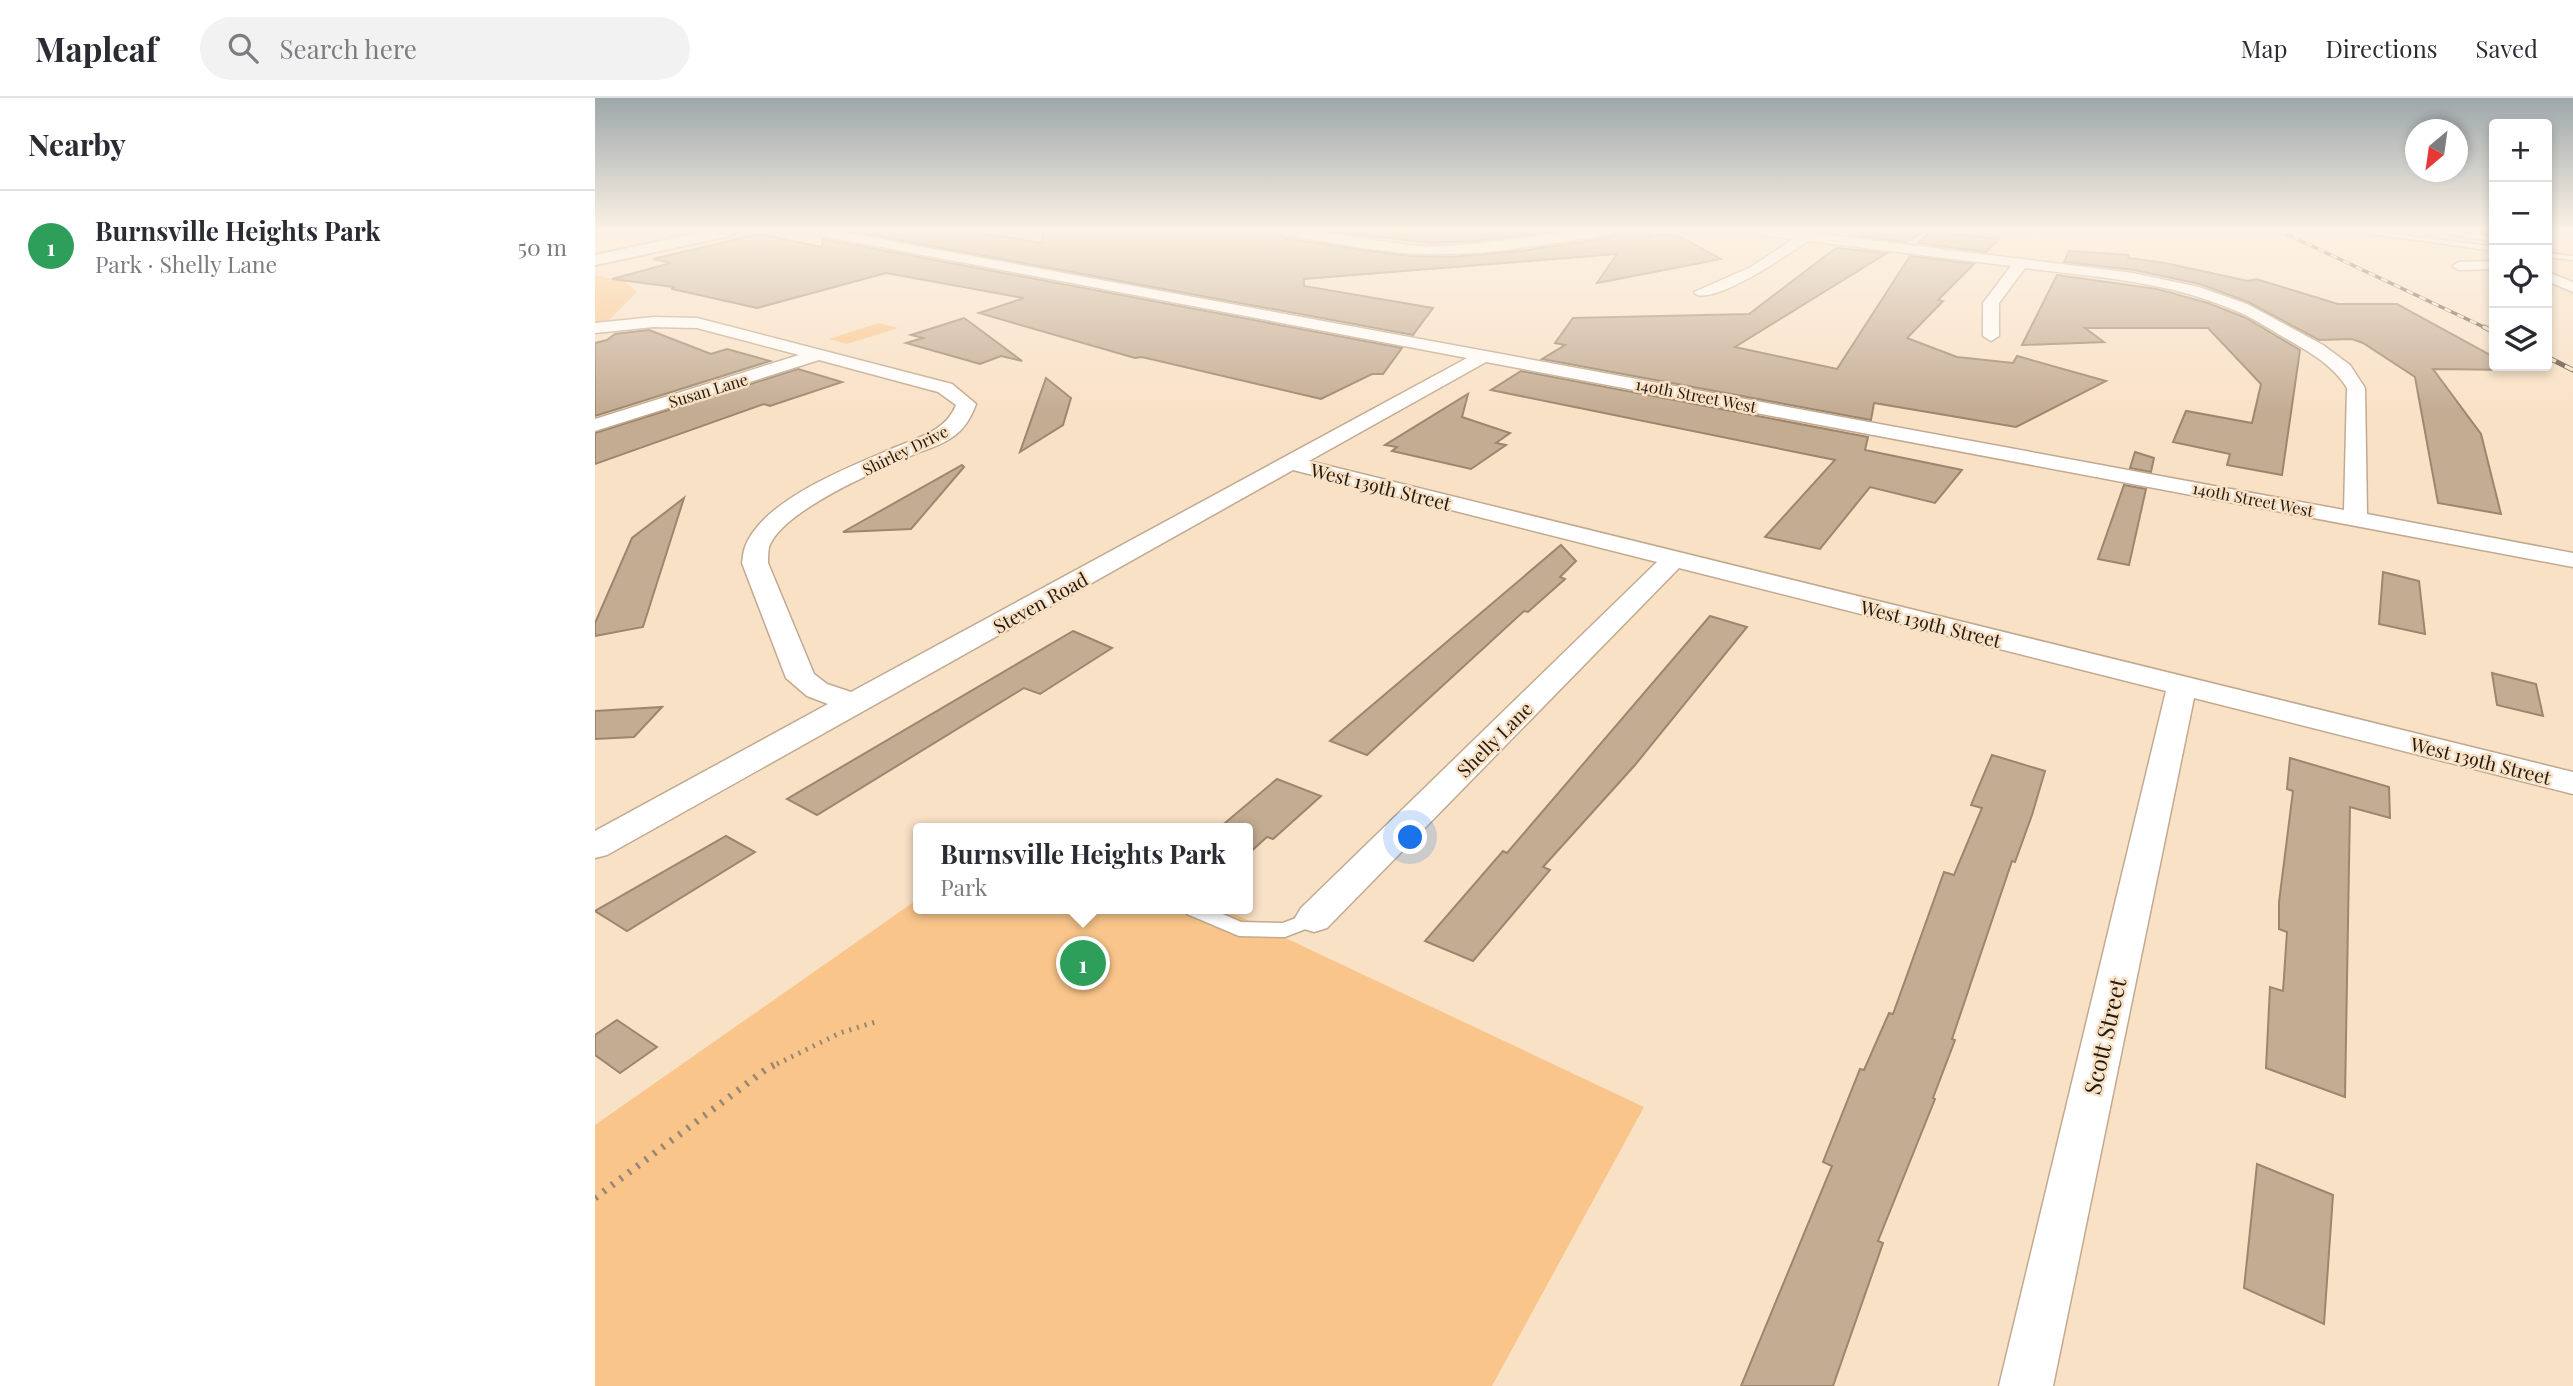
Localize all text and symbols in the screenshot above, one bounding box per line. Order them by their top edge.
search box [200,17,690,80]
text: Mapleaf [35,26,158,70]
icon: search [224,29,262,67]
text: Search here [280,31,417,66]
text: Map [2241,32,2287,64]
text: Directions [2325,32,2438,64]
text: Saved [2476,32,2538,64]
north arrow [2405,119,2468,182]
map controls [2489,119,2552,371]
button: + [2489,119,2552,182]
text: Nearby [28,124,126,164]
button: − [2489,182,2552,245]
text: Burnsville Heights Park [95,213,380,248]
text: 1 [47,231,55,262]
text: 50 m [518,231,567,262]
button: locate [2489,245,2552,308]
text: Park · Shelly Lane [95,248,277,279]
button: layers [2489,308,2552,371]
street label: Susan Lane [666,368,750,412]
street label: 140th Street West [1634,373,1759,417]
street label: Shirley Drive [859,420,951,480]
street label: West 139th Street [1307,456,1454,516]
street label: 140th Street West [2191,477,2316,521]
street label: Steven Road [988,565,1092,639]
street label: West 139th Street [1857,593,2004,653]
street label: Shelly Lane [1450,695,1538,783]
street label: West 139th Street [2407,730,2554,790]
your location [1393,820,1427,854]
popup [913,823,1253,914]
text: Burnsville Heights Park [940,836,1226,871]
text: Park [940,871,987,902]
pin: 1 [1060,937,1106,989]
street label: Scott Street [2076,974,2133,1097]

